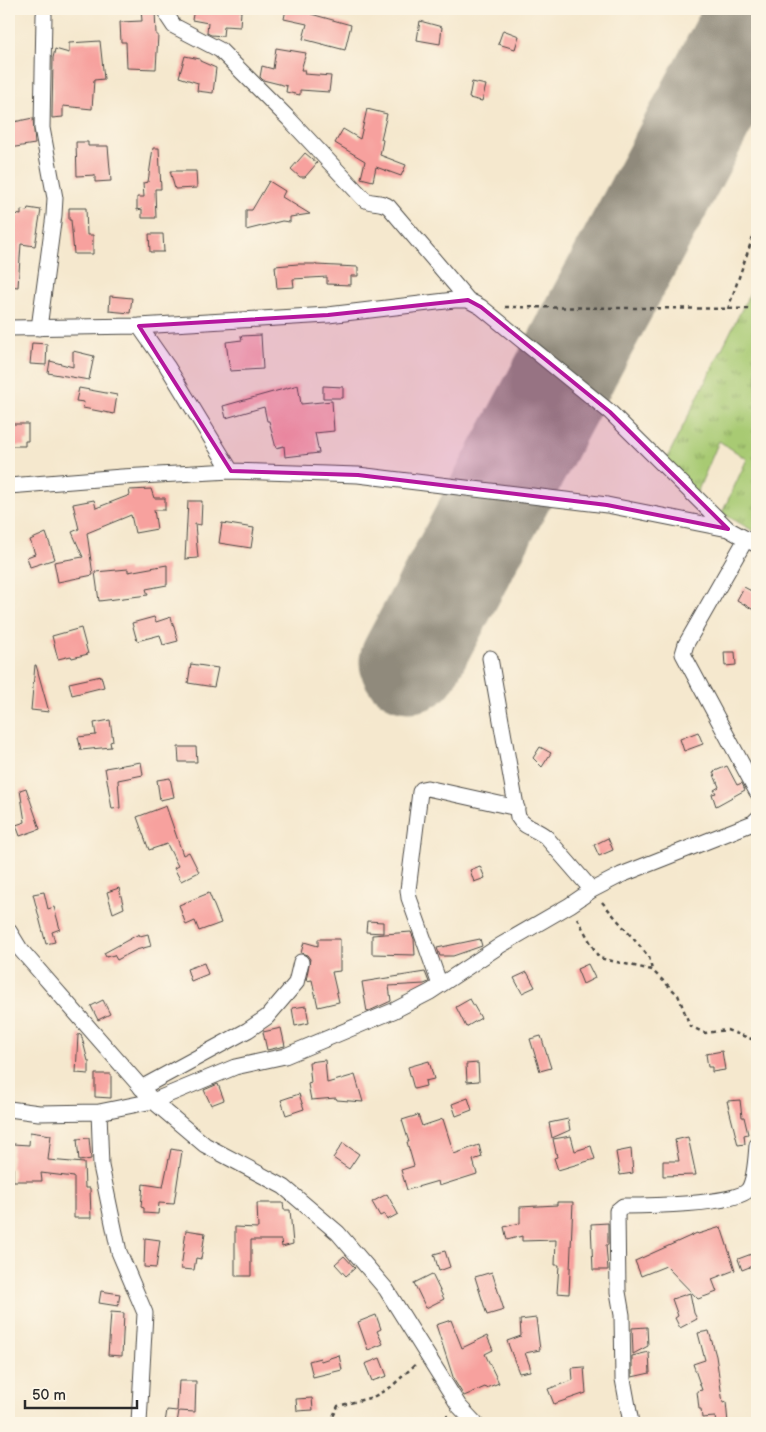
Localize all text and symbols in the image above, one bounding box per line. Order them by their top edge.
scale bar [25,1377,138,1409]
text: 50 m [32,1386,66,1405]

